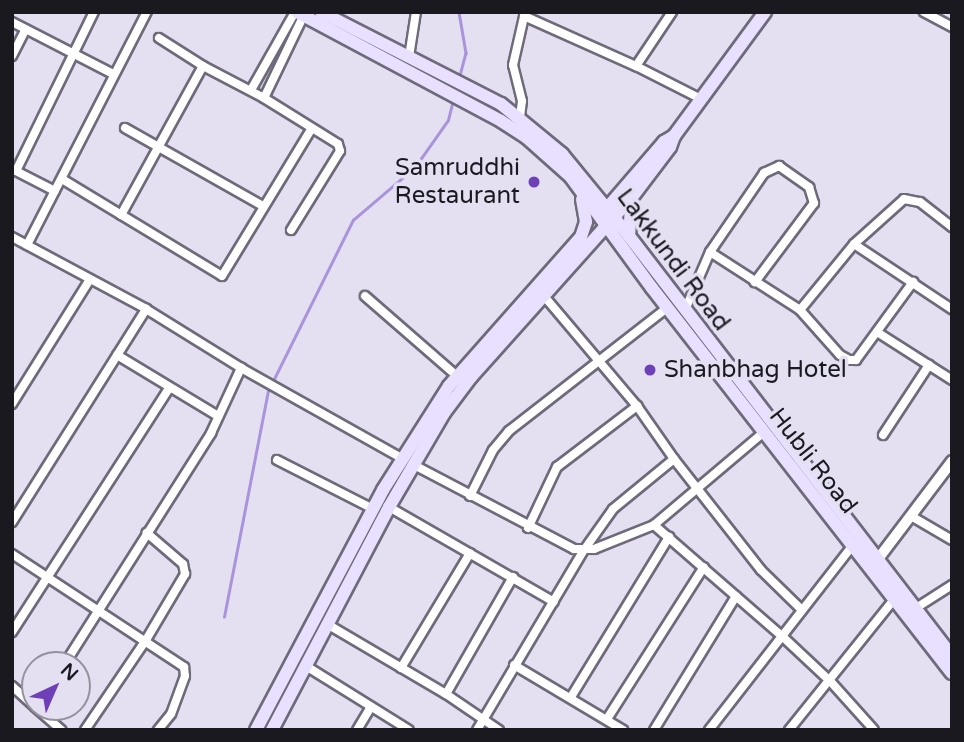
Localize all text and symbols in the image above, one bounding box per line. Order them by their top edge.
place label: Samruddhi Restaurant [395,154,520,210]
marker: Samruddhi Restaurant [526,174,542,190]
street label: Lakkundi Road [610,183,736,337]
place label: Shanbhag Hotel [664,356,847,384]
marker: Shanbhag Hotel [642,362,658,378]
street label: Hubli Road [763,402,863,520]
north arrow [21,651,91,721]
text: N [56,659,82,686]

